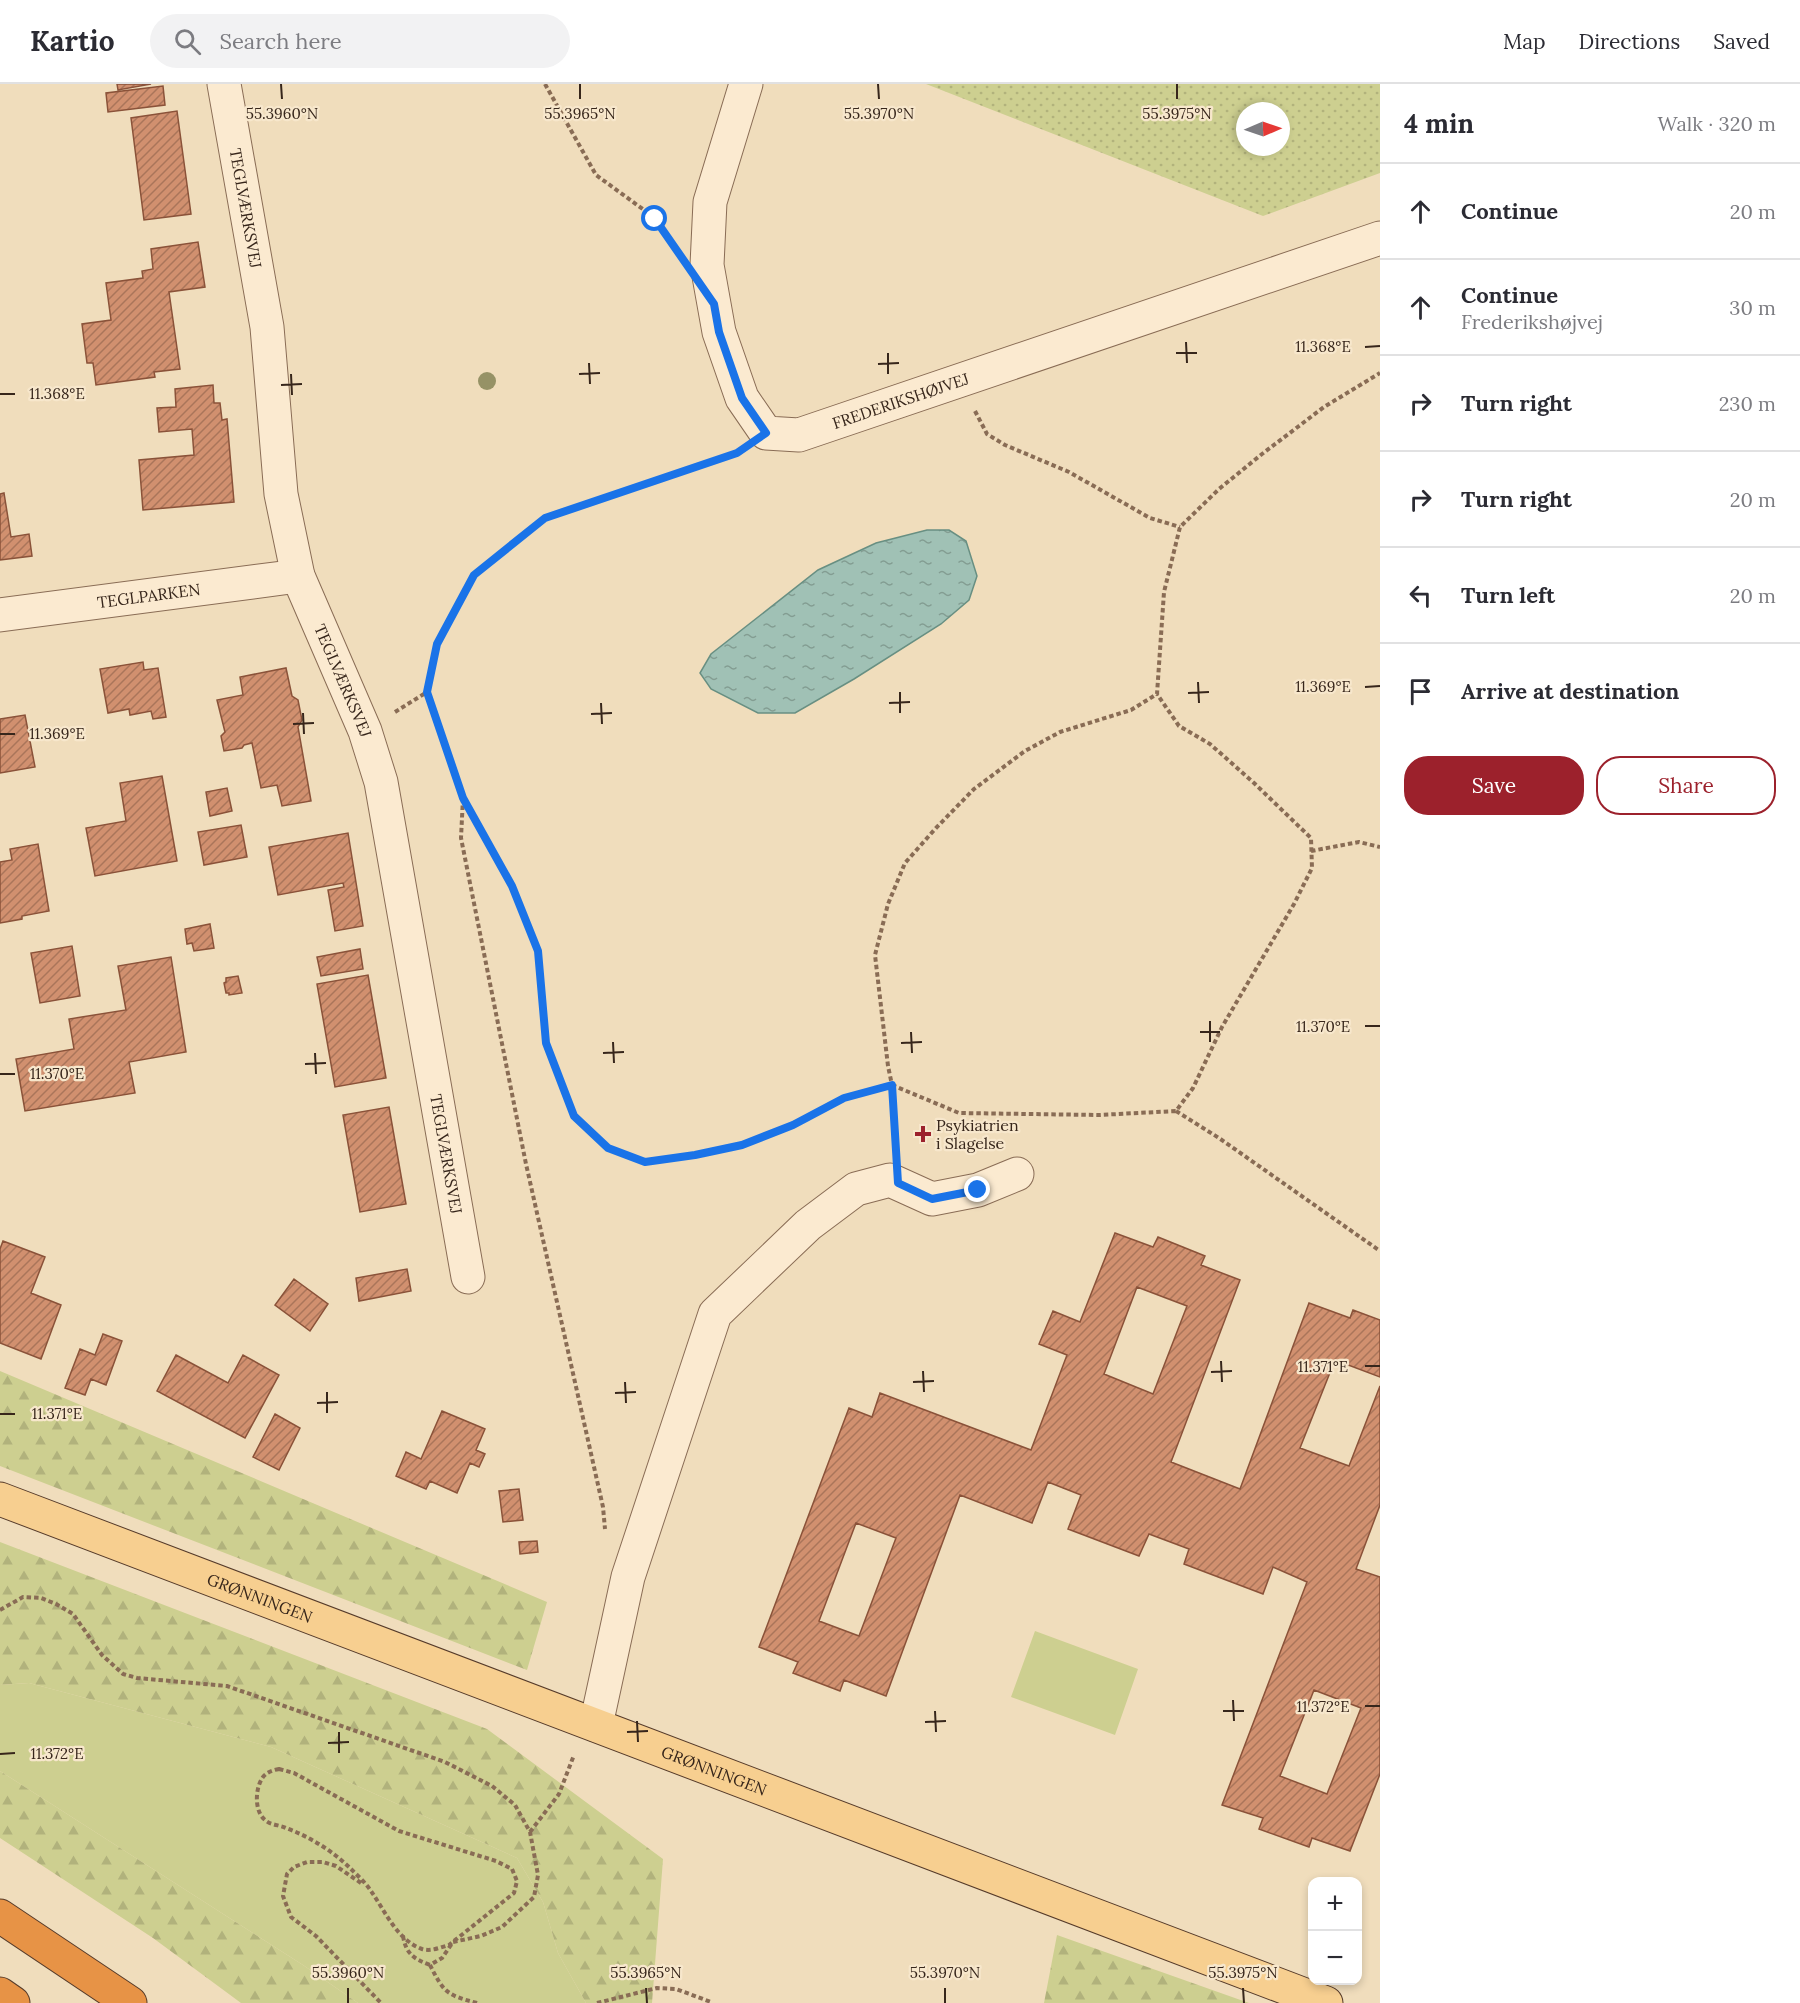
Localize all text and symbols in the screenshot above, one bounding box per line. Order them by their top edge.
search box [150,14,570,68]
text: Kartio [30,23,114,59]
icon: search [171,25,204,58]
text: Search here [219,27,342,55]
text: Map [1503,28,1546,55]
text: Directions [1579,28,1680,55]
text: Saved [1713,28,1770,55]
north arrow [1236,102,1290,156]
text: 55.3960°N [246,104,318,123]
text: 55.3965°N [544,104,616,123]
text: 55.3970°N [844,104,914,123]
text: 55.3975°N [1142,104,1212,123]
text: 4 min [1404,107,1474,140]
text: Walk · 320 m [1657,111,1776,136]
street label: TEGLVÆRKSVEJ [226,147,266,270]
icon: ahead [1404,195,1437,228]
text: Continue [1461,197,1558,225]
text: 20 m [1730,199,1776,224]
route start [641,205,667,231]
text: Continue [1461,281,1558,309]
icon: ahead [1404,291,1437,324]
text: 30 m [1729,295,1776,320]
text: Frederikshøjvej [1461,309,1603,334]
text: 11.368°E [1295,337,1351,356]
street label: FREDERIKSHØJVEJ [829,368,971,433]
text: 11.368°E [29,384,85,403]
icon: right [1404,387,1437,420]
text: Turn right [1461,389,1572,417]
text: 230 m [1719,391,1776,416]
icon: right [1404,483,1437,516]
text: Turn right [1461,485,1572,513]
text: 20 m [1730,487,1776,512]
street label: TEGLPARKEN [96,579,202,612]
icon: left [1404,579,1437,612]
text: Turn left [1461,581,1555,609]
text: 20 m [1730,583,1776,608]
street label: TEGLVÆRKSVEJ [310,621,376,739]
icon: arrive [1404,675,1437,708]
text: 11.369°E [1295,677,1351,696]
text: Arrive at destination [1461,677,1679,705]
text: 11.369°E [29,724,85,743]
button: Save [1404,756,1584,815]
button: Share [1596,756,1776,815]
text: 11.370°E [1296,1017,1350,1036]
text: 11.370°E [30,1064,84,1083]
street label: TEGLVÆRKSVEJ [426,1092,467,1215]
place label: Psykiatrien i Slagelse [936,1115,1019,1153]
marker: Psykiatrien i Slagelse [914,1125,932,1143]
route end [964,1176,990,1202]
text: 11.371°E [1298,1357,1348,1376]
text: 11.371°E [32,1404,82,1423]
street label: GRØNNINGEN [204,1569,315,1627]
text: 11.372°E [1297,1697,1349,1716]
street label: GRØNNINGEN [659,1741,770,1800]
text: 11.372°E [31,1744,83,1763]
map controls [1308,1877,1362,1985]
button: + [1308,1877,1362,1931]
button: − [1308,1931,1362,1985]
text: 55.3960°N [312,1963,384,1982]
text: 55.3965°N [610,1963,682,1982]
text: 55.3970°N [910,1963,980,1982]
text: 55.3975°N [1208,1963,1278,1982]

